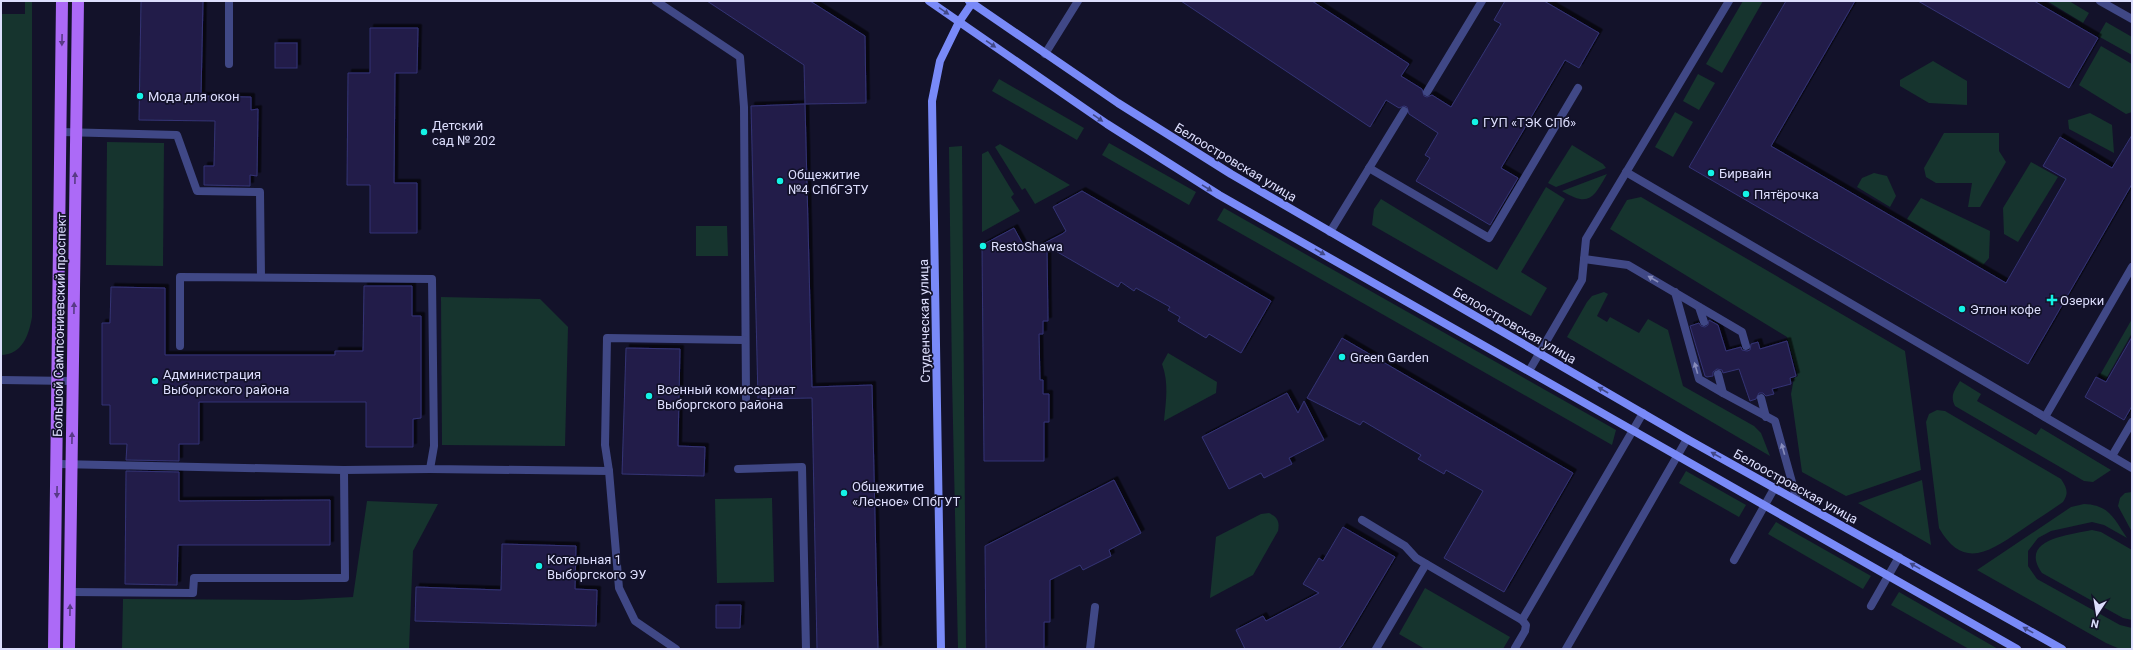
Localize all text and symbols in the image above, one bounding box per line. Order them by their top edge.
one-way arrow [938,7,949,15]
one-way arrow [59,34,65,47]
one-way arrow [986,40,996,48]
place label: Мода для окон [148,89,239,104]
marker: Мода для окон [135,91,145,101]
one-way arrow [1093,114,1103,122]
place label: ГУП «ТЭК СПб» [1483,115,1576,130]
marker: ГУП «ТЭК СПб» [1470,117,1480,127]
place label: Детский сад № 202 [432,118,495,148]
street label: Белоостровская улица [1172,120,1299,205]
marker: Детский сад № 202 [419,127,429,137]
place label: Бирвайн [1719,166,1772,181]
place label: Общежитие №4 СПбГЭТУ [788,167,869,197]
marker: Бирвайн [1706,168,1716,178]
one-way arrow [72,171,78,184]
marker: Общежитие №4 СПбГЭТУ [775,176,785,186]
one-way arrow [1202,184,1213,191]
place label: Пятёрочка [1754,187,1819,202]
marker: Пятёрочка [1741,189,1751,199]
street label: Большой Сампсониевский проспект [50,213,69,437]
place label: RestoShawa [991,239,1063,254]
marker: RestoShawa [978,241,988,251]
one-way arrow [1314,249,1326,256]
street label: Студенческая улица [916,259,933,383]
one-way arrow [1647,276,1659,283]
street label: Белоостровская улица [1451,284,1579,367]
place label: Озерки [2060,293,2104,308]
marker: Озерки [2047,295,2057,305]
one-way arrow [71,301,77,314]
place label: Этлон кофе [1970,302,2041,317]
marker: Этлон кофе [1957,304,1967,314]
place label: Green Garden [1350,350,1429,365]
marker: Green Garden [1337,352,1347,362]
one-way arrow [1693,362,1699,374]
place label: Администрация Выборгского района [163,367,289,397]
marker: Администрация Выборгского района [150,376,160,386]
place label: Военный комиссариат Выборгского района [657,382,795,412]
one-way arrow [1597,386,1609,393]
marker: Военный комиссариат Выборгского района [644,391,654,401]
one-way arrow [69,431,75,444]
one-way arrow [1779,443,1785,455]
street label: Белоостровская улица [1731,446,1860,527]
one-way arrow [1710,451,1722,458]
place label: Общежитие «Лесное» СПбГУТ [852,479,961,509]
one-way arrow [54,486,61,498]
marker: Общежитие «Лесное» СПбГУТ [839,488,849,498]
place label: Котельная 1 Выборгского ЭУ [547,552,646,582]
marker: Котельная 1 Выборгского ЭУ [534,561,544,571]
one-way arrow [1909,563,1921,569]
north arrow [2077,594,2117,634]
one-way arrow [66,604,73,616]
text: N [2090,616,2100,630]
one-way arrow [2022,626,2034,633]

